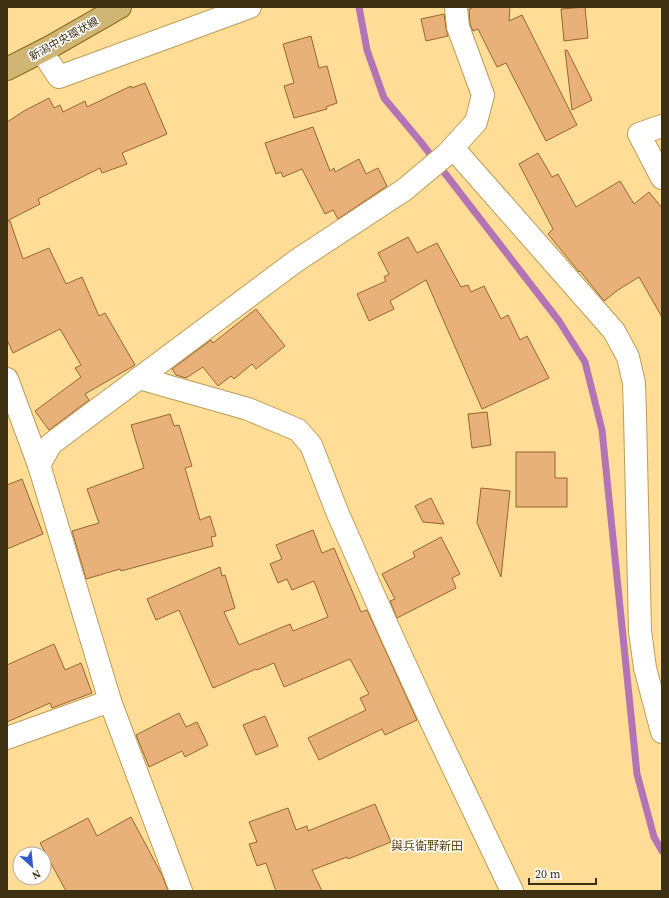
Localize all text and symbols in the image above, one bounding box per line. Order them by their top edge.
street label: 新潟中央環状線 [27,14,101,64]
district label: 與兵衛野新田 [391,838,463,854]
north arrow [12,846,52,886]
scale bar [529,860,596,886]
text: N [29,866,43,883]
text: 20 m [535,866,561,882]

